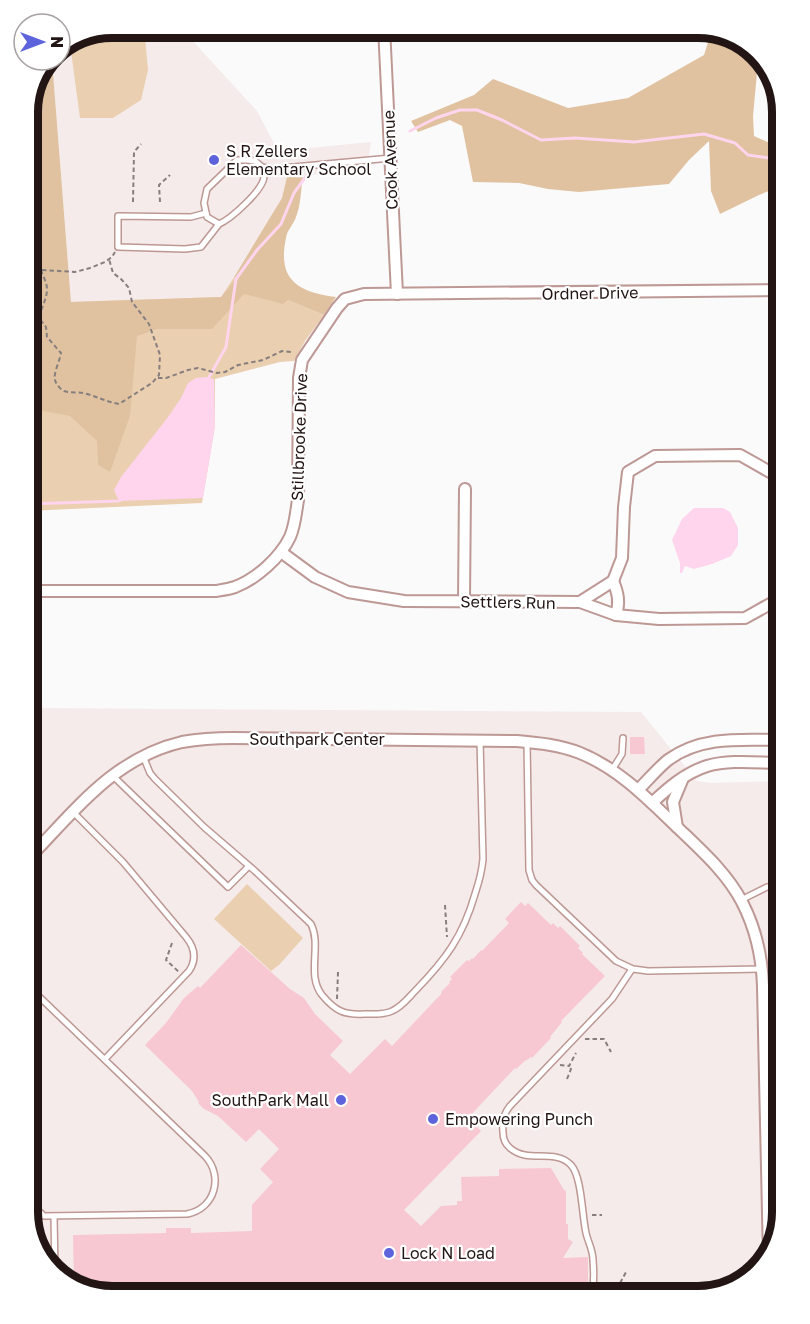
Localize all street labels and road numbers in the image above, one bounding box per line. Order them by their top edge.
street label: Cook Avenue [378,110,402,210]
street label: Ordner Drive [541,282,639,304]
street label: Stillbrooke Drive [287,373,311,501]
street label: Settlers Run [460,591,556,613]
street label: Southpark Center [249,729,385,749]

